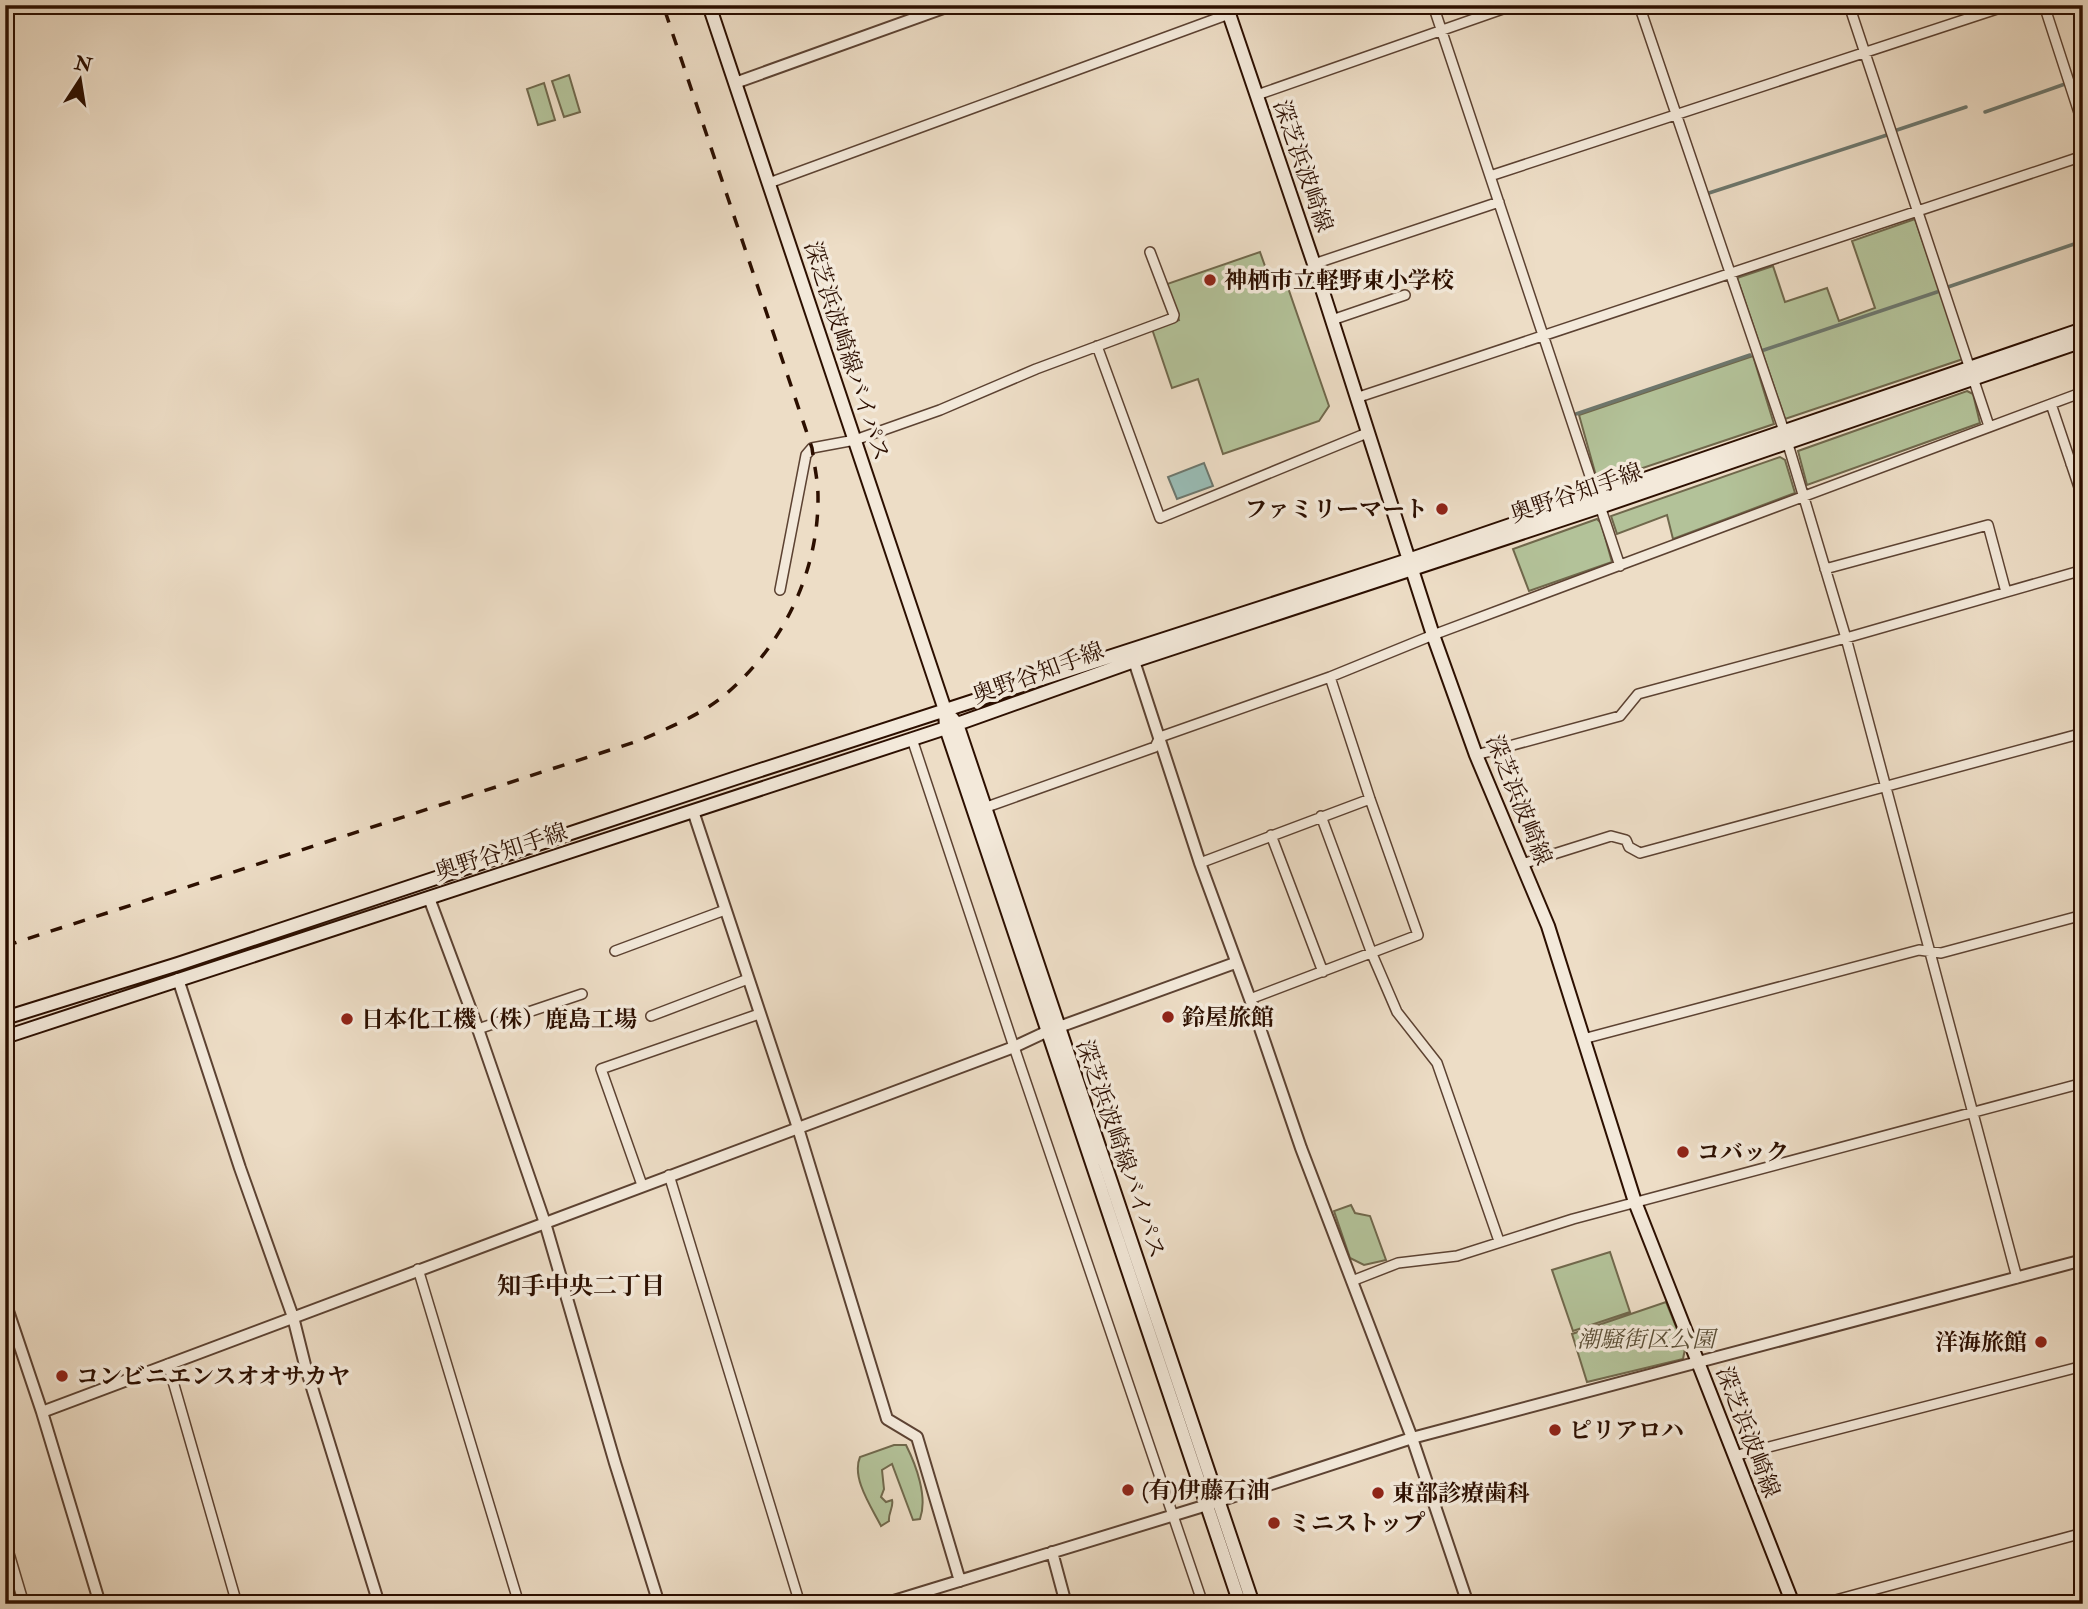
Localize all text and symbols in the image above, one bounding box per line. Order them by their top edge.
north arrow [46,46,116,116]
text: N [72,51,95,78]
street label: 深芝浜波崎線 [1267,96,1339,236]
street label: 深芝浜波崎線バイパス [798,237,896,465]
place label: 神栖市立軽野東小学校 [1224,266,1454,295]
marker: 神栖市立軽野東小学校 [1202,272,1218,288]
street label: 奥野谷知手線 [1506,457,1646,529]
place label: ファミリーマート [1244,495,1428,524]
marker: ファミリーマート [1434,501,1450,517]
street label: 奥野谷知手線 [968,636,1108,710]
street label: 深芝浜波崎線 [1480,731,1558,869]
street label: 奥野谷知手線 [431,817,571,887]
place label: 鈴屋旅館 [1182,1003,1274,1032]
place label: 日本化工機（株）鹿島工場 [361,1005,637,1034]
marker: 鈴屋旅館 [1160,1009,1176,1025]
marker: 日本化工機（株）鹿島工場 [339,1011,355,1027]
street label: 深芝浜波崎線バイパス [1070,1036,1172,1262]
place label: コバック [1697,1138,1789,1167]
marker: コバック [1675,1144,1691,1160]
district label: 知手中央二丁目 [497,1271,665,1302]
park label: 潮騒街区公園 [1577,1325,1719,1354]
place label: 洋海旅館 [1935,1328,2027,1357]
marker: 洋海旅館 [2033,1334,2049,1350]
place label: コンビニエンスオオサカヤ [76,1362,350,1391]
street label: 深芝浜波崎線 [1710,1362,1786,1502]
marker: コンビニエンスオオサカヤ [54,1368,70,1384]
place label: ピリアロハ [1569,1416,1684,1445]
marker: ピリアロハ [1547,1422,1563,1438]
place label: (有)伊藤石油 [1142,1476,1270,1505]
place label: 東部診療歯科 [1392,1479,1530,1508]
marker: (有)伊藤石油 [1120,1482,1136,1498]
marker: 東部診療歯科 [1370,1485,1386,1501]
place label: ミニストップ [1288,1509,1425,1538]
marker: ミニストップ [1266,1515,1282,1531]

